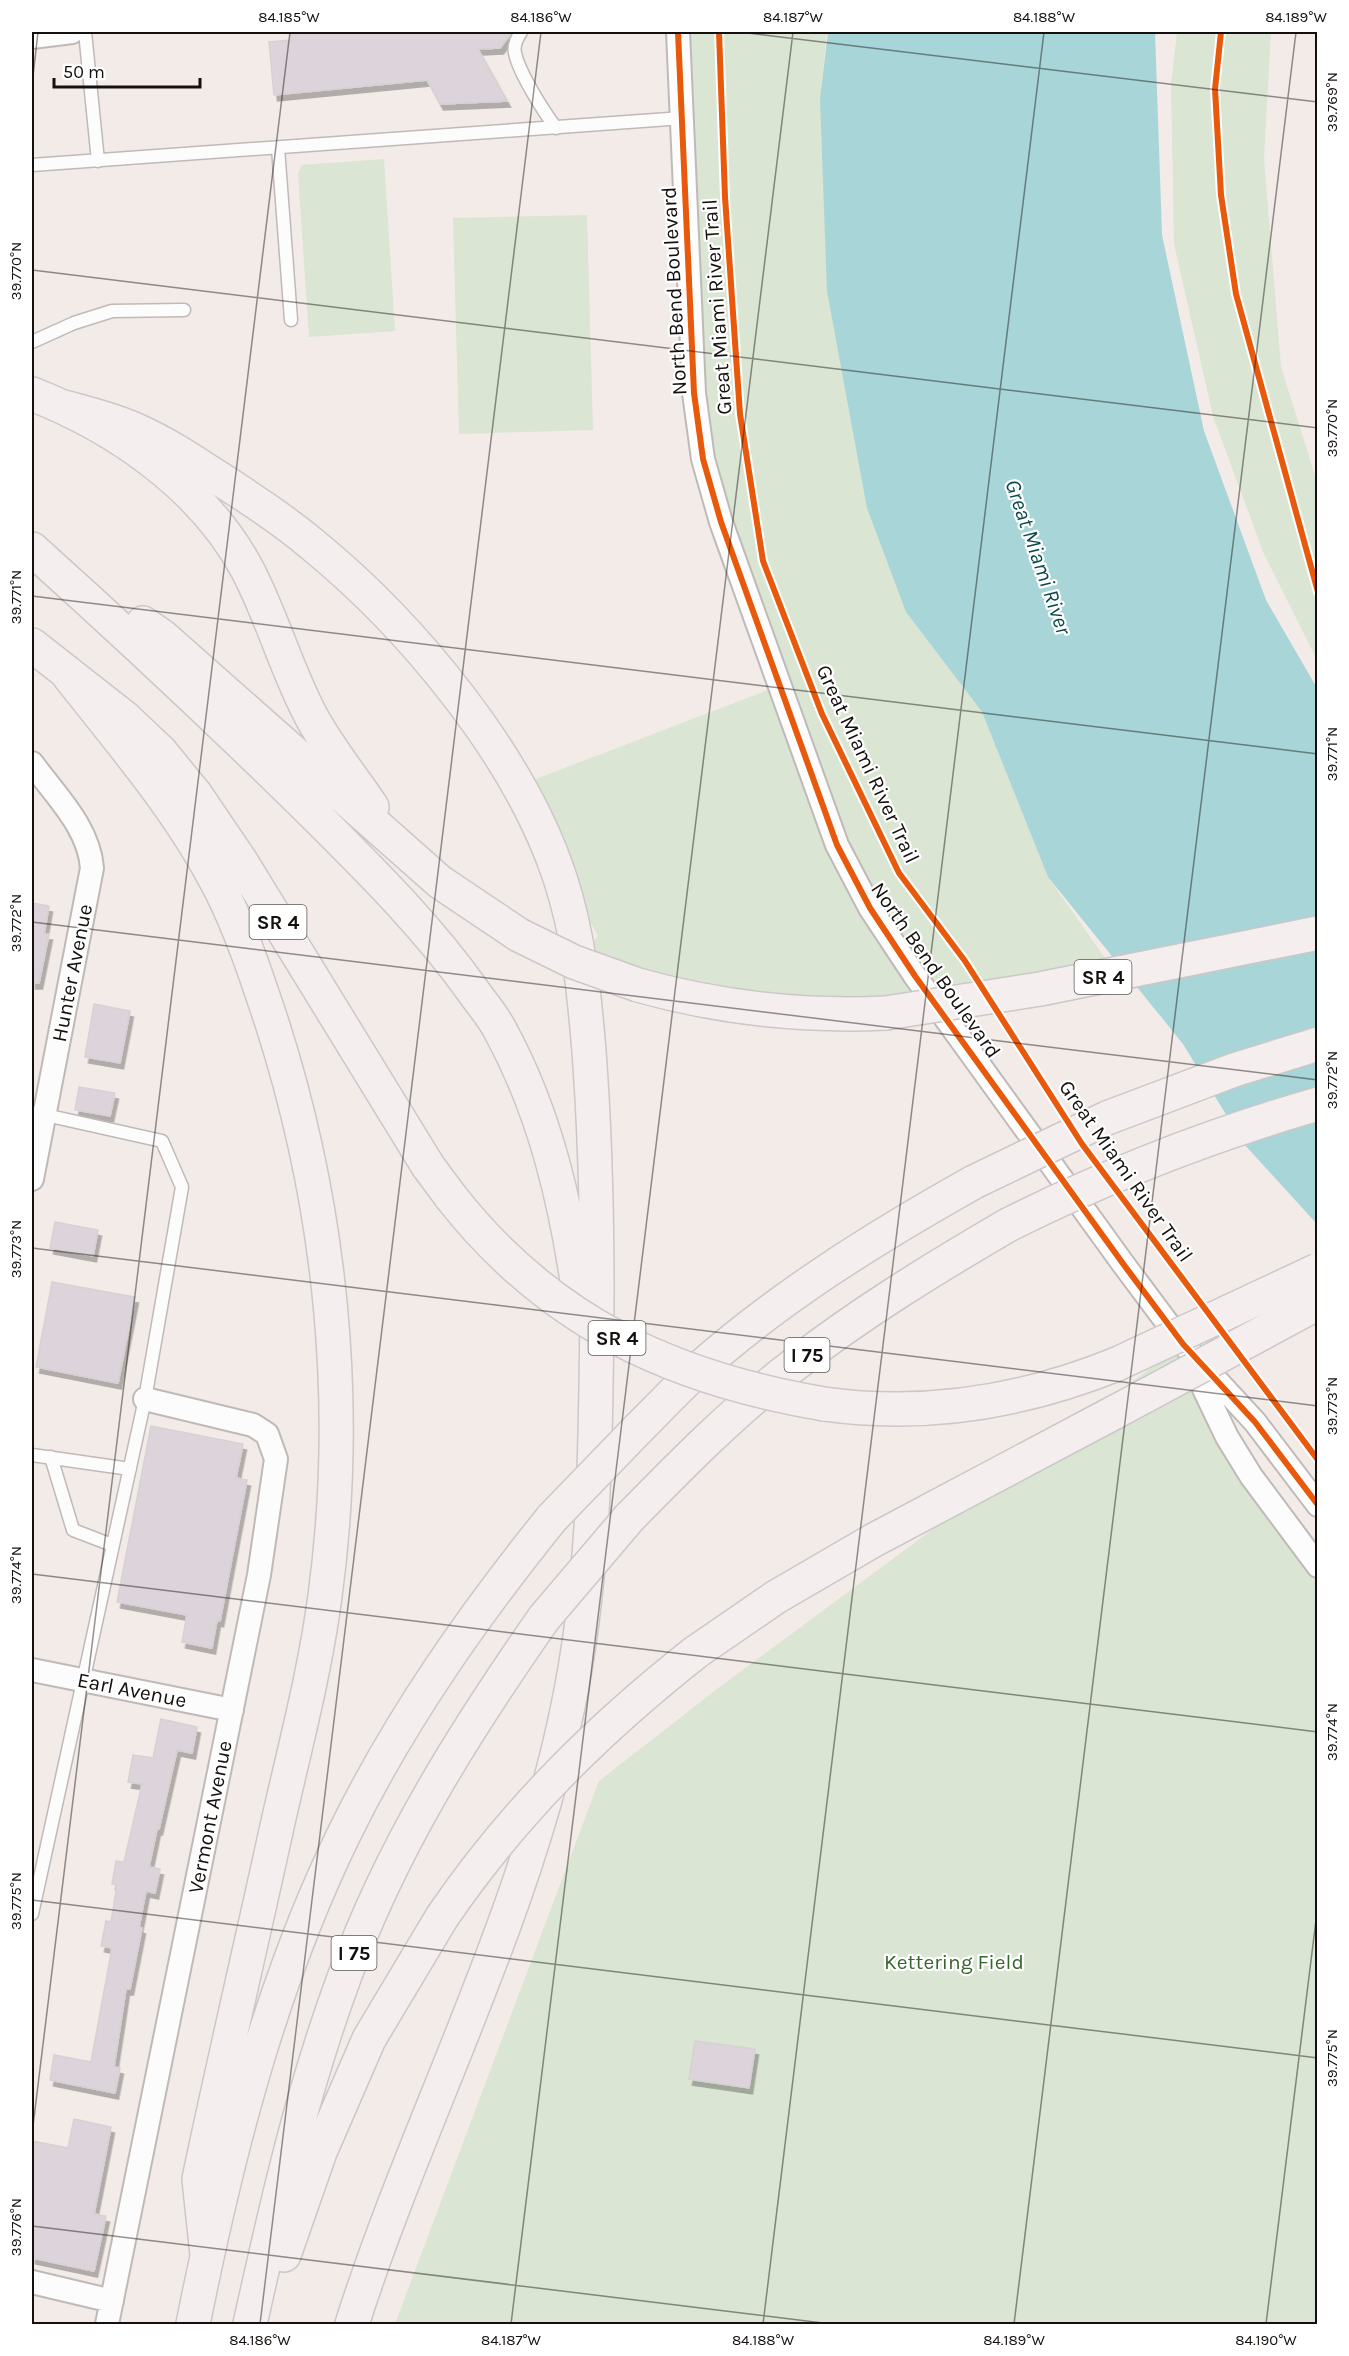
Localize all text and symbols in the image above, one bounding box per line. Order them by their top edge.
text: 84.185°W [258,8,320,26]
text: 84.186°W [510,8,572,26]
text: 84.187°W [763,8,824,26]
text: 84.188°W [1013,8,1076,26]
text: 84.189°W [1265,8,1327,26]
scale bar [54,51,200,89]
text: 50 m [63,61,105,83]
text: 39.769°N [1323,72,1341,132]
street label: North Bend Boulevard [657,186,691,396]
street label: Great Miami River Trail [697,198,737,416]
text: 39.770°N [7,242,25,300]
text: 39.770°N [1323,399,1341,457]
water label: Great Miami River [999,476,1077,639]
text: 39.771°N [7,570,25,624]
street label: Great Miami River Trail [811,661,925,867]
text: 39.771°N [1323,727,1341,781]
street label: North Bend Boulevard [866,878,1006,1062]
text: 39.772°N [7,894,25,952]
street label: Hunter Avenue [47,902,97,1044]
road number: SR 4 [250,905,306,939]
road number: SR 4 [1074,960,1132,994]
text: 39.772°N [1323,1051,1341,1109]
street label: Great Miami River Trail [1054,1076,1198,1266]
text: 39.773°N [7,1220,25,1278]
road number: SR 4 [588,1321,646,1355]
road number: I 75 [784,1338,830,1372]
text: 39.773°N [1323,1377,1341,1435]
text: 39.774°N [7,1546,25,1604]
street label: Earl Avenue [75,1668,189,1712]
text: 39.774°N [1323,1703,1341,1761]
street label: Vermont Avenue [183,1738,237,1896]
text: 39.775°N [7,1872,25,1930]
road number: I 75 [332,1936,376,1970]
park label: Kettering Field [884,1950,1024,1974]
text: 39.775°N [1323,2029,1341,2087]
text: 39.776°N [7,2198,25,2256]
text: 84.186°W [229,2331,291,2349]
text: 84.187°W [481,2331,542,2349]
text: 84.188°W [732,2331,795,2349]
text: 84.189°W [983,2331,1045,2349]
text: 84.190°W [1235,2331,1297,2349]

